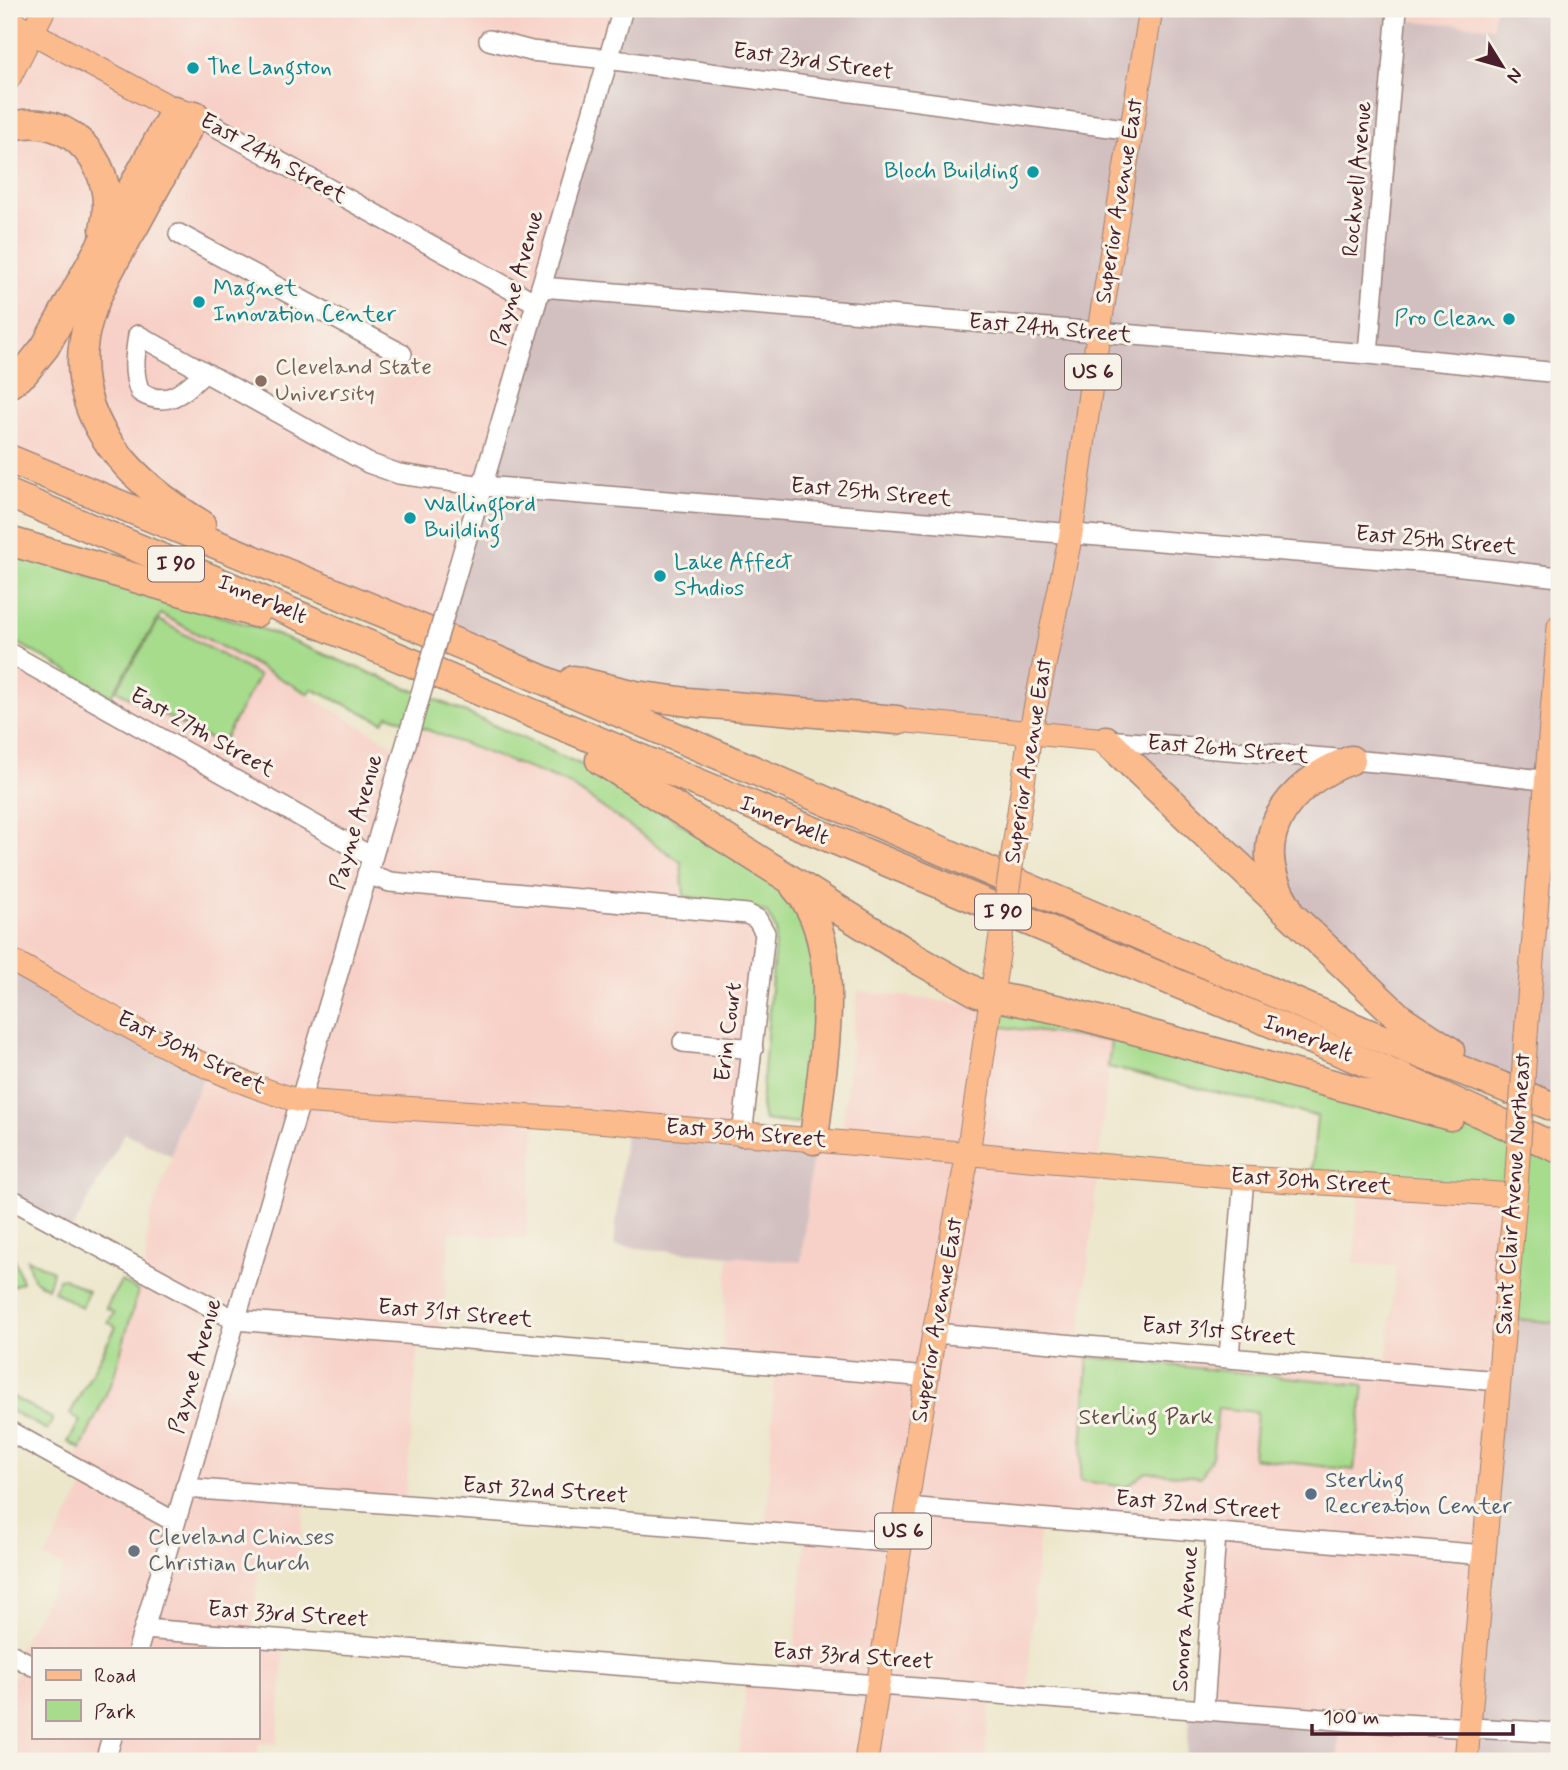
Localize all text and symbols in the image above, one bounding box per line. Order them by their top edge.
north arrow [1466,32,1536,102]
street label: East 23rd Street [731,36,895,88]
place label: The Langston [207,53,332,85]
marker: The Langston [185,60,201,76]
text: N [1501,63,1528,88]
street label: Superior Avenue East [1089,96,1151,306]
street label: Rockwell Avenue [1336,100,1380,258]
street label: East 24th Street [194,106,352,212]
place label: Bloch Building [884,157,1019,189]
marker: Bloch Building [1025,164,1041,180]
street label: Payne Avenue [484,207,552,349]
place label: Magnet Innovation Center [213,274,397,330]
marker: Magnet Innovation Center [191,294,207,310]
place label: Pro Clean [1394,304,1495,334]
street label: East 24th Street [967,307,1133,351]
marker: Pro Clean [1501,311,1517,327]
place label: Cleveland State University [275,353,432,409]
road number: US 6 [1065,354,1121,390]
marker: Cleveland State University [253,373,269,389]
street label: East 25th Street [789,471,953,515]
place label: Wallingford Building [424,490,536,548]
marker: Wallingford Building [402,510,418,526]
street label: East 25th Street [1354,519,1518,563]
road number: I 90 [148,546,204,582]
place label: Lake Affect Studios [674,548,793,604]
street label: Innerbelt [213,568,311,632]
marker: Lake Affect Studios [652,568,668,584]
street label: Superior Avenue East [998,656,1060,866]
street label: East 27th Street [124,681,280,785]
street label: East 26th Street [1146,728,1311,772]
street label: Payne Avenue [323,751,391,893]
street label: Innerbelt [735,789,833,853]
road number: I 90 [975,894,1031,930]
street label: Erin Court [708,981,750,1083]
street label: East 30th Street [112,1004,271,1102]
street label: Innerbelt [1259,1007,1357,1071]
street label: Saint Clair Avenue Northeast [1489,1052,1539,1336]
street label: East 30th Street [664,1112,828,1156]
street label: East 30th Street [1229,1161,1393,1203]
street label: Superior Avenue East [905,1215,971,1425]
street label: East 31st Street [376,1292,534,1336]
street label: Payne Avenue [162,1295,230,1437]
street label: East 31st Street [1140,1310,1298,1354]
park label: Sterling Park [1078,1403,1214,1435]
place label: Sterling Recreation Center [1325,1466,1512,1522]
street label: East 32nd Street [461,1470,629,1512]
street label: East 32nd Street [1114,1484,1282,1528]
marker: Sterling Recreation Center [1303,1486,1319,1502]
road number: US 6 [875,1514,931,1548]
place label: Cleveland Chinses Christian Church [148,1523,334,1579]
marker: Cleveland Chinses Christian Church [126,1543,142,1559]
street label: Sonora Avenue [1166,1545,1206,1693]
street label: East 33rd Street [207,1594,369,1636]
street label: East 33rd Street [772,1636,934,1678]
legend [32,1648,259,1738]
text: Road [94,1662,136,1690]
scale bar [1312,1693,1514,1737]
text: Park [94,1698,136,1726]
text: 100 m [1323,1704,1379,1732]

